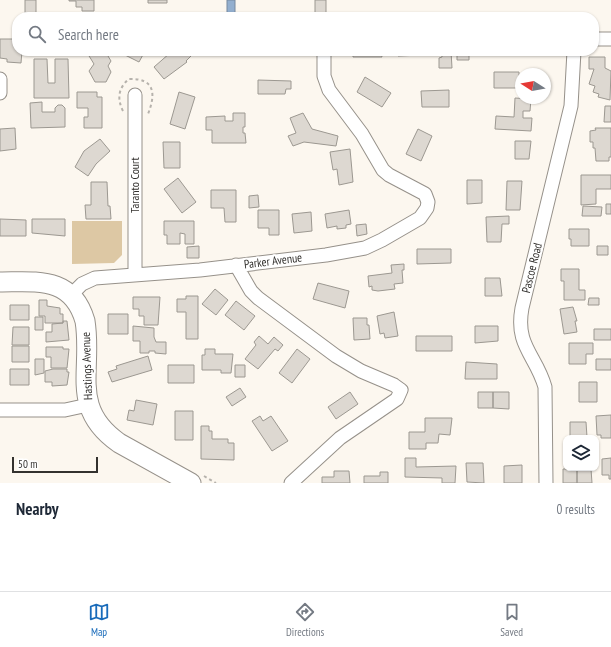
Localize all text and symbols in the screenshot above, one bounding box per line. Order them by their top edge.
search box [12,12,599,56]
icon: search [26,23,48,45]
text: Search here [58,25,119,44]
north arrow [515,68,551,104]
street label: Taranto Court [127,156,142,213]
street label: Pascoe Road [518,241,545,295]
street label: Parker Avenue [243,249,303,272]
street label: Hastings Avenue [78,332,95,400]
map controls [563,435,599,471]
button: layers [563,435,599,471]
scale bar [12,455,98,474]
text: 50 m [18,457,37,471]
text: Nearby [16,498,59,520]
text: 0 results [556,501,595,518]
tab: Map [88,601,110,639]
tab: Directions [286,601,324,639]
tab: Saved [500,601,523,639]

